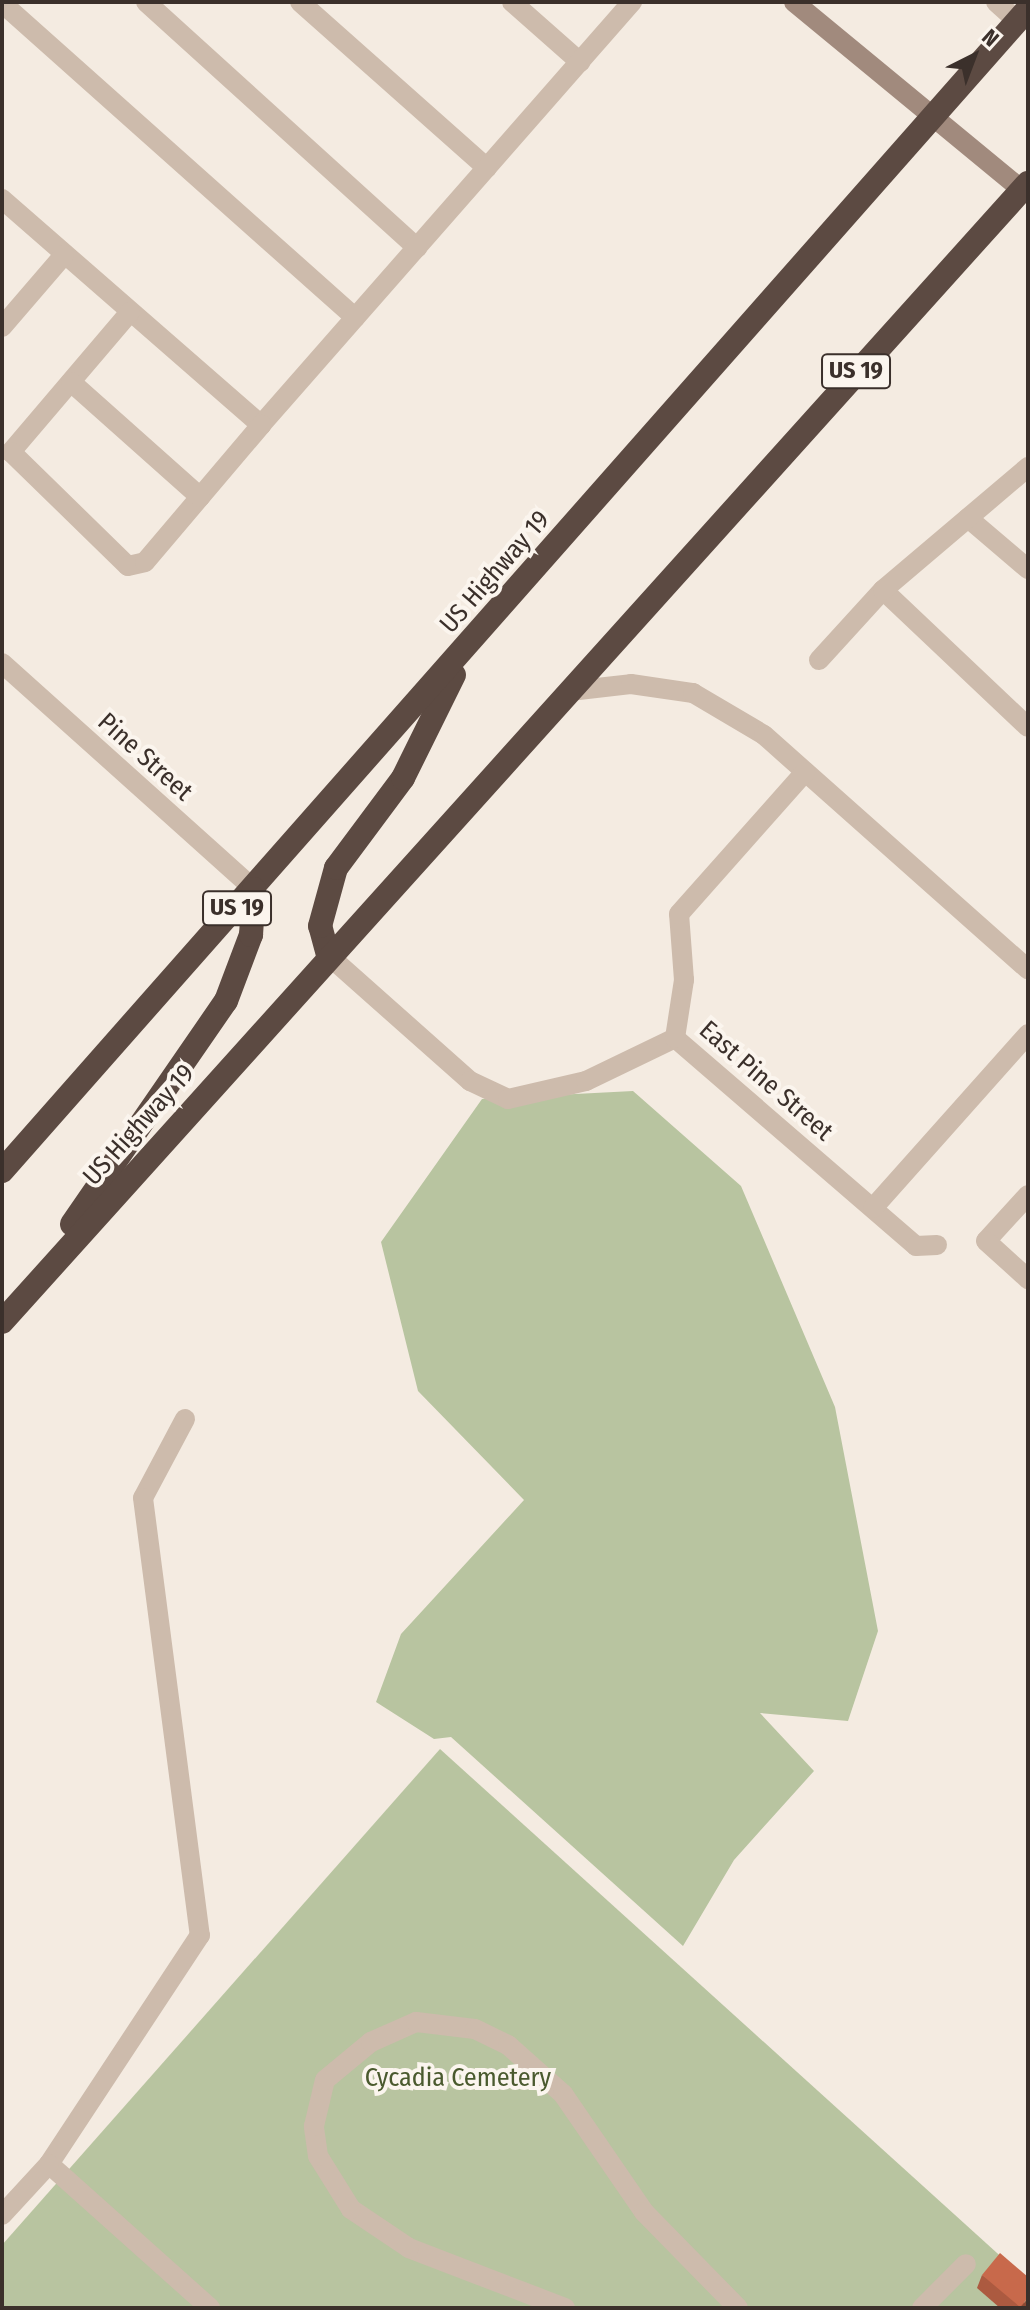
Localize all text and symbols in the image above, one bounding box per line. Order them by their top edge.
north arrow [934,16,1014,96]
text: N [976,23,1004,52]
road number: US 19 [820,351,892,391]
street label: US Highway 19 [433,504,557,640]
street label: Pine Street [91,706,199,808]
road number: US 19 [201,888,273,928]
street label: East Pine Street [693,1014,839,1148]
street label: US Highway 19 [77,1058,201,1192]
park label: Cycadia Cemetery [365,2062,551,2094]

